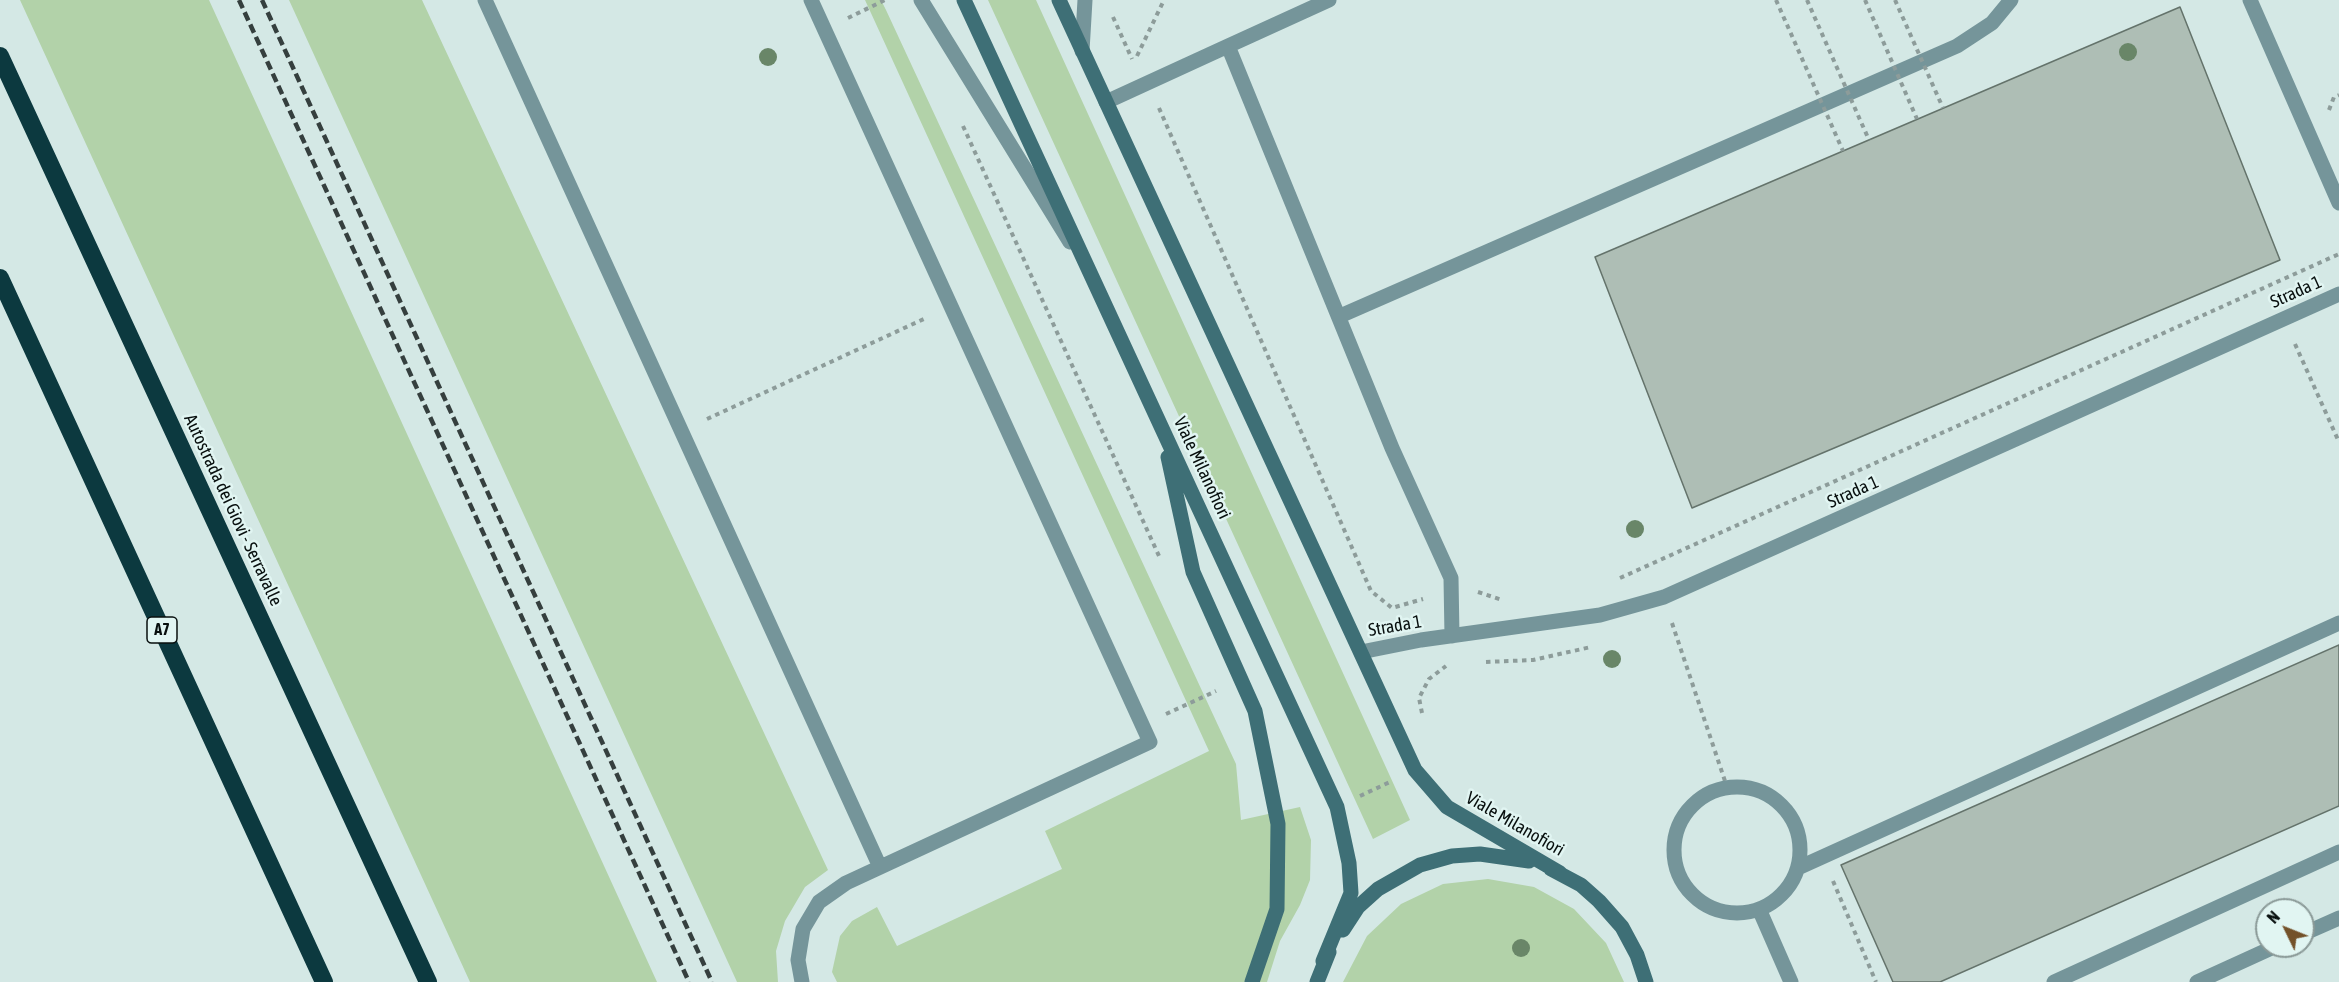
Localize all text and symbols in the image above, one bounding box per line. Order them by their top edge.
street label: Strada 1 [2267,271,2325,313]
street label: Autostrada dei Giovi - Serravalle [179,411,287,609]
street label: Viale Milanofiori [1169,414,1235,522]
street label: Strada 1 [1824,471,1882,513]
street label: Strada 1 [1367,611,1423,641]
road number: A7 [147,617,177,643]
street label: Viale Milanofiori [1462,787,1568,861]
north arrow [2255,898,2315,958]
text: N [2263,907,2283,927]

